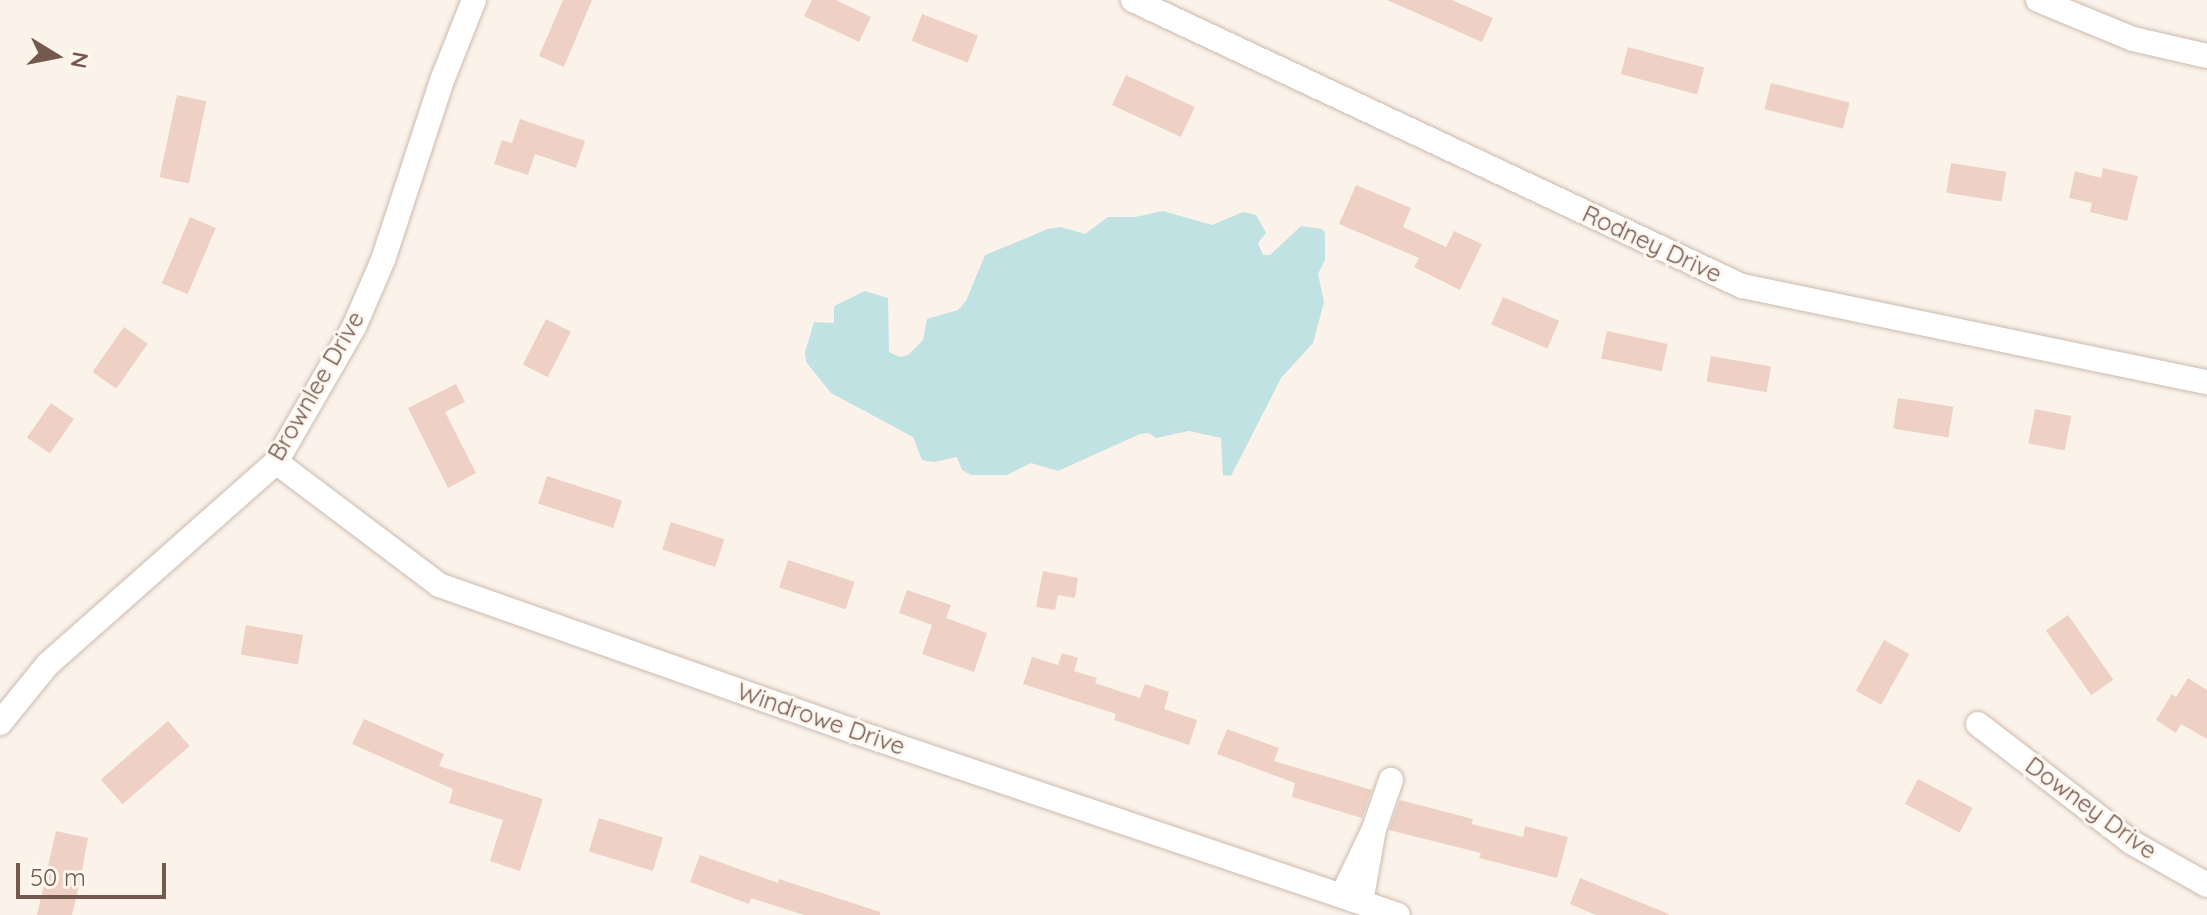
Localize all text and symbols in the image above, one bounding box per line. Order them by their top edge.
north arrow [16,16,96,96]
text: N [64,50,95,71]
street label: Rodney Drive [1578,199,1726,289]
street label: Brownlee Drive [262,306,370,466]
street label: Windrowe Drive [733,677,909,761]
street label: Downey Drive [2020,751,2162,865]
scale bar [20,847,170,897]
text: 50 m [30,862,86,892]

